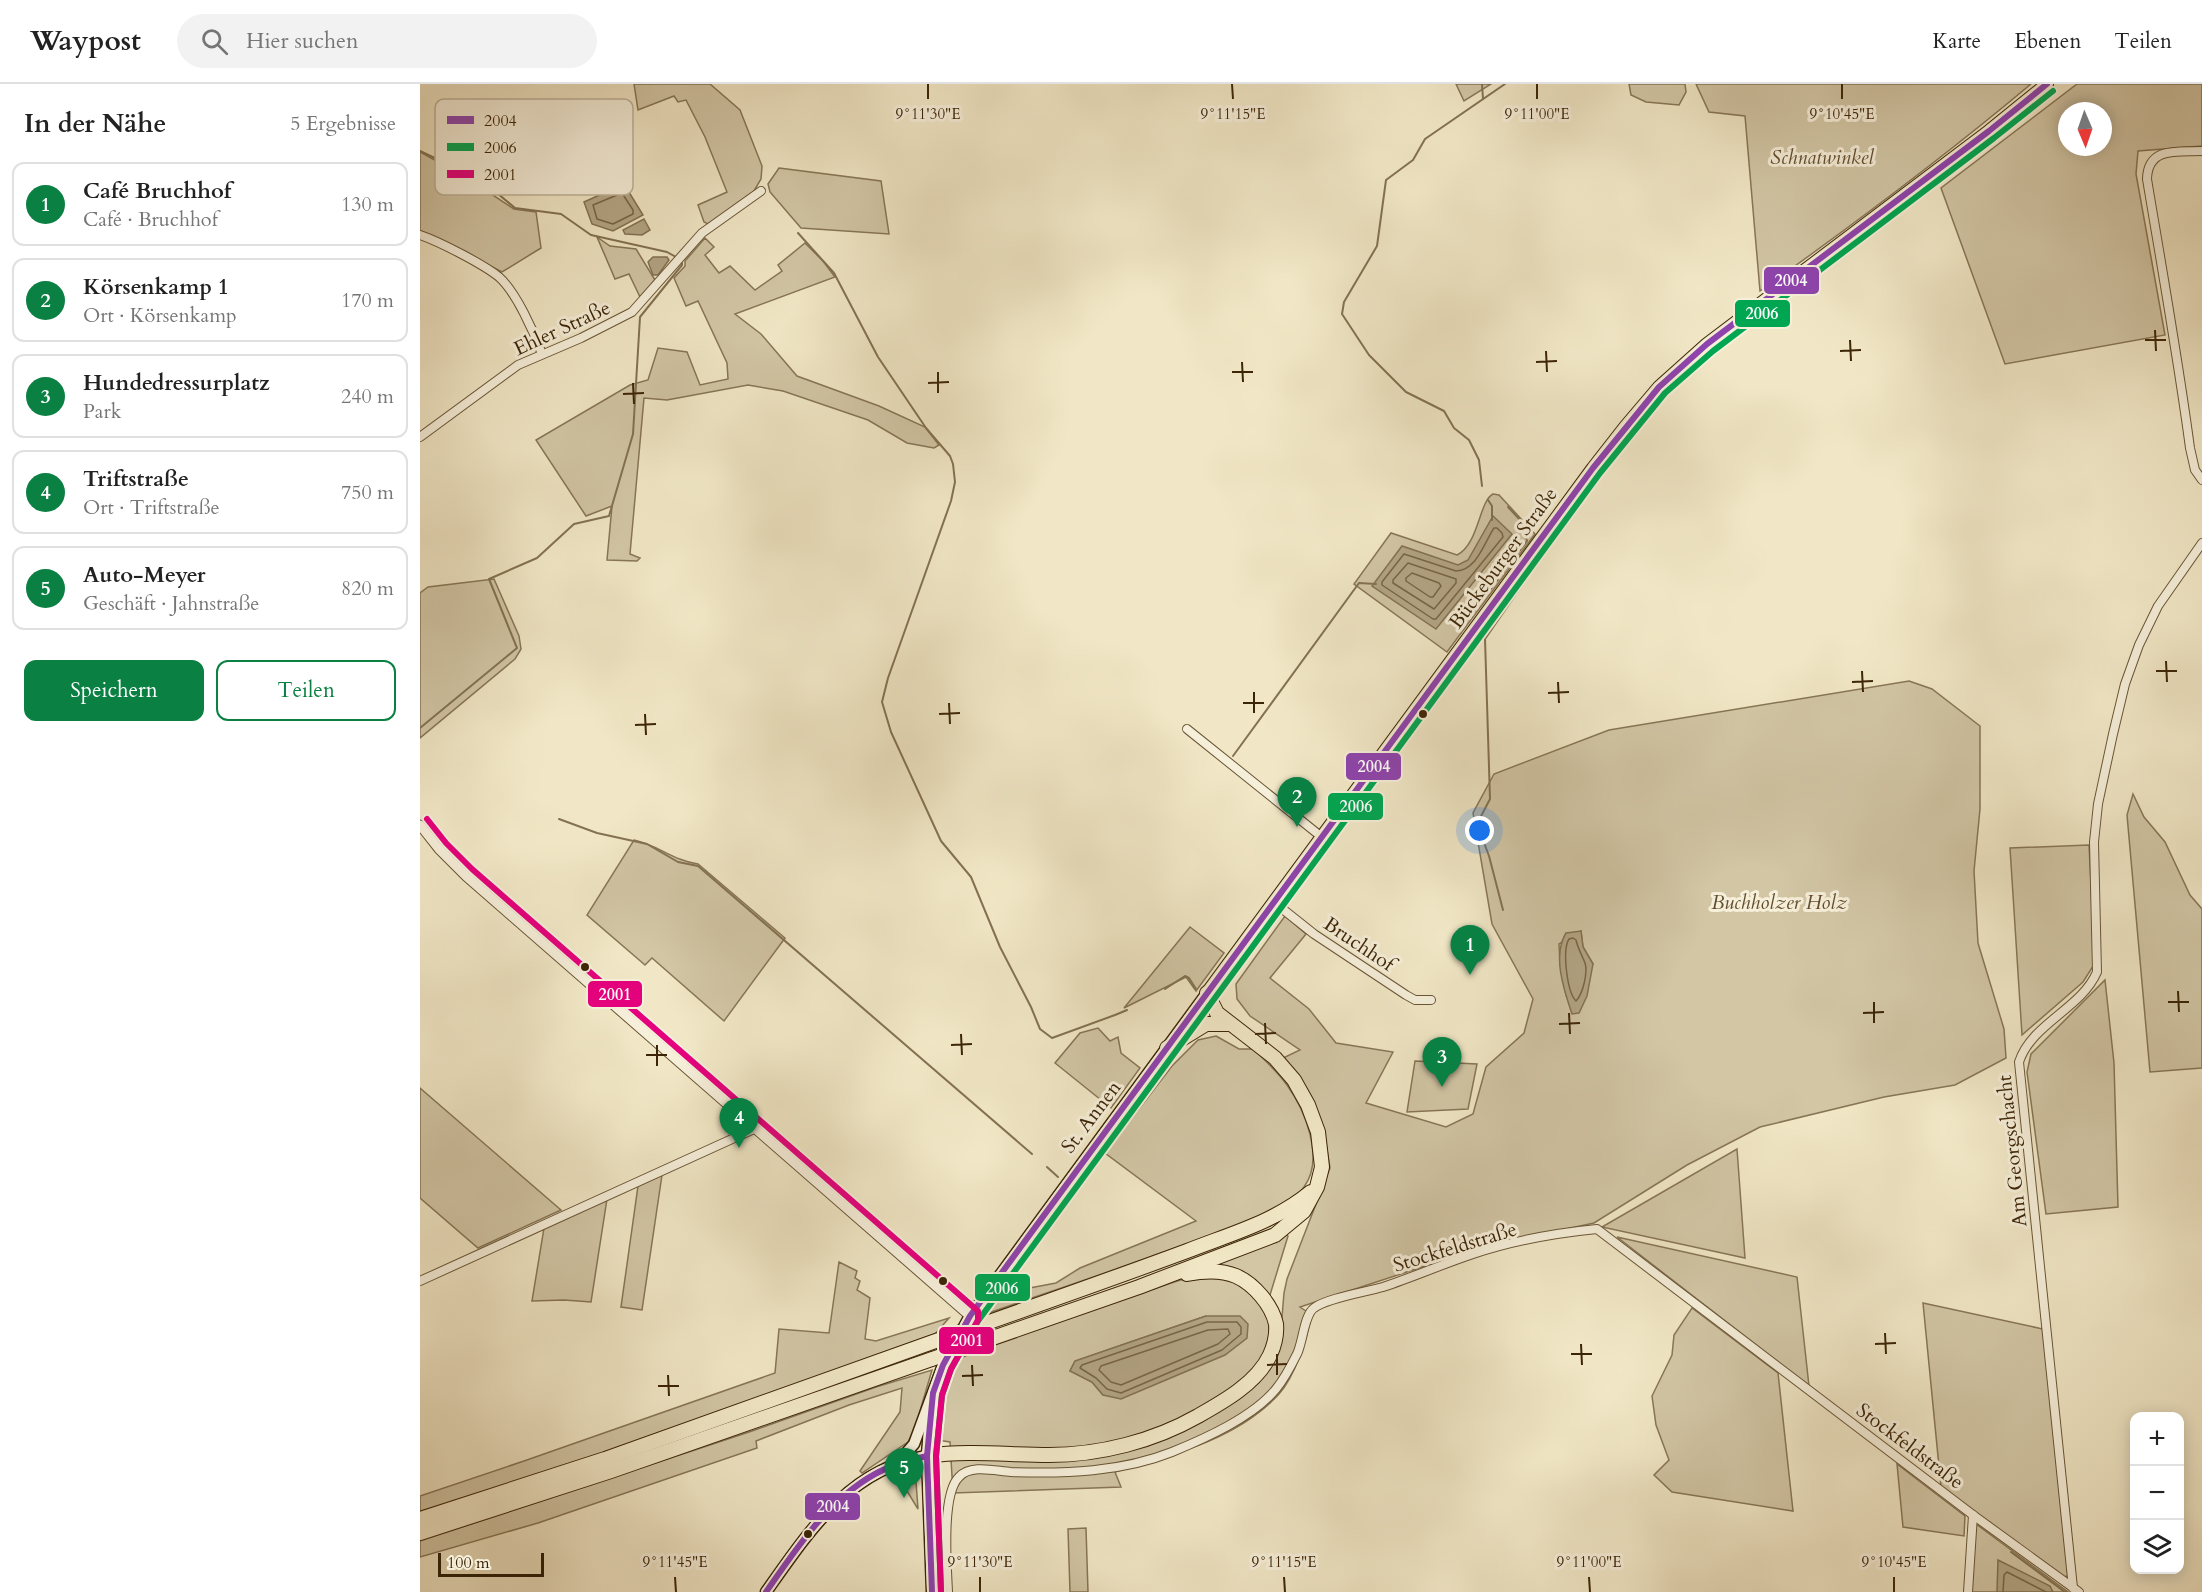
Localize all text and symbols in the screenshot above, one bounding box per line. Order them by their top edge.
search box [177,14,597,68]
text: Waypost [30,22,141,60]
icon: search [198,25,231,58]
text: Hier suchen [246,26,359,56]
text: Karte [1933,27,1981,56]
text: Ebenen [2014,27,2081,56]
text: Teilen [2114,27,2172,56]
legend [435,99,633,195]
north arrow [2058,102,2112,156]
text: 9°11'30"E [896,104,960,124]
text: 9°11'15"E [1201,104,1265,124]
text: 9°11'00"E [1505,104,1569,124]
text: 9°10'45"E [1810,104,1874,124]
text: In der Nähe [24,106,166,141]
text: 5 Ergebnisse [290,110,396,137]
text: 2004 [484,110,517,132]
text: 2006 [484,137,517,159]
park label: Schnatwinkel [1770,144,1874,171]
text: 2001 [484,164,517,186]
text: Café Bruchhof [83,176,231,206]
text: 1 [40,191,51,218]
text: 130 m [341,191,394,218]
text: Café · Bruchhof [83,206,218,233]
line badge: 2004 [1763,266,1820,295]
text: 2004 [1775,270,1807,292]
text: Körsenkamp 1 [83,272,229,302]
text: 2 [40,287,51,314]
text: 170 m [341,287,394,314]
street label: Ehler Straße [509,294,615,362]
line badge: 2006 [1734,299,1791,328]
text: Ort · Körsenkamp [83,302,237,329]
text: 2006 [1746,303,1778,325]
text: Hundedressurplatz [83,368,270,398]
text: 3 [40,383,51,410]
text: 240 m [341,383,394,410]
text: Park [83,398,121,425]
text: Triftstraße [83,464,189,494]
text: 4 [40,479,51,506]
text: 750 m [341,479,394,506]
street label: Bückeburger Straße [1442,482,1564,634]
text: Ort · Triftstraße [83,494,220,521]
text: Auto-Meyer [83,560,206,590]
text: 5 [40,575,51,602]
text: 820 m [341,575,394,602]
text: Geschäft · Jahnstraße [83,590,259,617]
button: Speichern [24,660,204,721]
button: Teilen [216,660,396,721]
unlabelled marker [1417,708,1429,720]
line badge: 2004 [1345,752,1402,781]
text: 2004 [1358,756,1390,778]
pin: 2 [1278,778,1316,827]
line badge: 2006 [1327,792,1384,821]
text: 2006 [1340,796,1372,818]
your location [1465,816,1494,845]
park label: Buchholzer Holz [1711,889,1848,916]
street label: Bruchhof [1318,910,1402,979]
pin: 1 [1450,926,1490,975]
unlabelled marker [579,961,591,973]
line badge: 2001 [587,980,643,1008]
text: 2001 [599,984,631,1006]
pin: 3 [1422,1038,1462,1087]
street label: Am Georgschacht [1991,1073,2033,1228]
street label: St. Annen [1055,1075,1127,1159]
pin: 4 [720,1098,758,1148]
street label: Stockfeldstraße [1390,1215,1520,1279]
line badge: 2006 [974,1273,1031,1302]
unlabelled marker [937,1275,949,1287]
text: 2006 [986,1278,1018,1300]
line badge: 2001 [938,1326,995,1355]
text: 2001 [951,1330,983,1352]
street label: Stockfeldstraße [1851,1397,1969,1495]
map controls [2130,1412,2184,1574]
button: + [2130,1412,2184,1466]
pin: 5 [884,1448,924,1498]
button: − [2130,1466,2184,1520]
line badge: 2004 [804,1492,861,1521]
text: 2004 [817,1496,849,1518]
button: layers [2130,1520,2184,1574]
unlabelled marker [802,1528,814,1540]
scale bar [438,1550,544,1578]
text: 100 m [447,1552,489,1574]
text: 9°11'45"E [643,1552,707,1572]
text: 9°11'30"E [948,1552,1012,1572]
text: 9°11'15"E [1252,1552,1316,1572]
text: 9°11'00"E [1557,1552,1621,1572]
text: 9°10'45"E [1862,1552,1926,1572]

